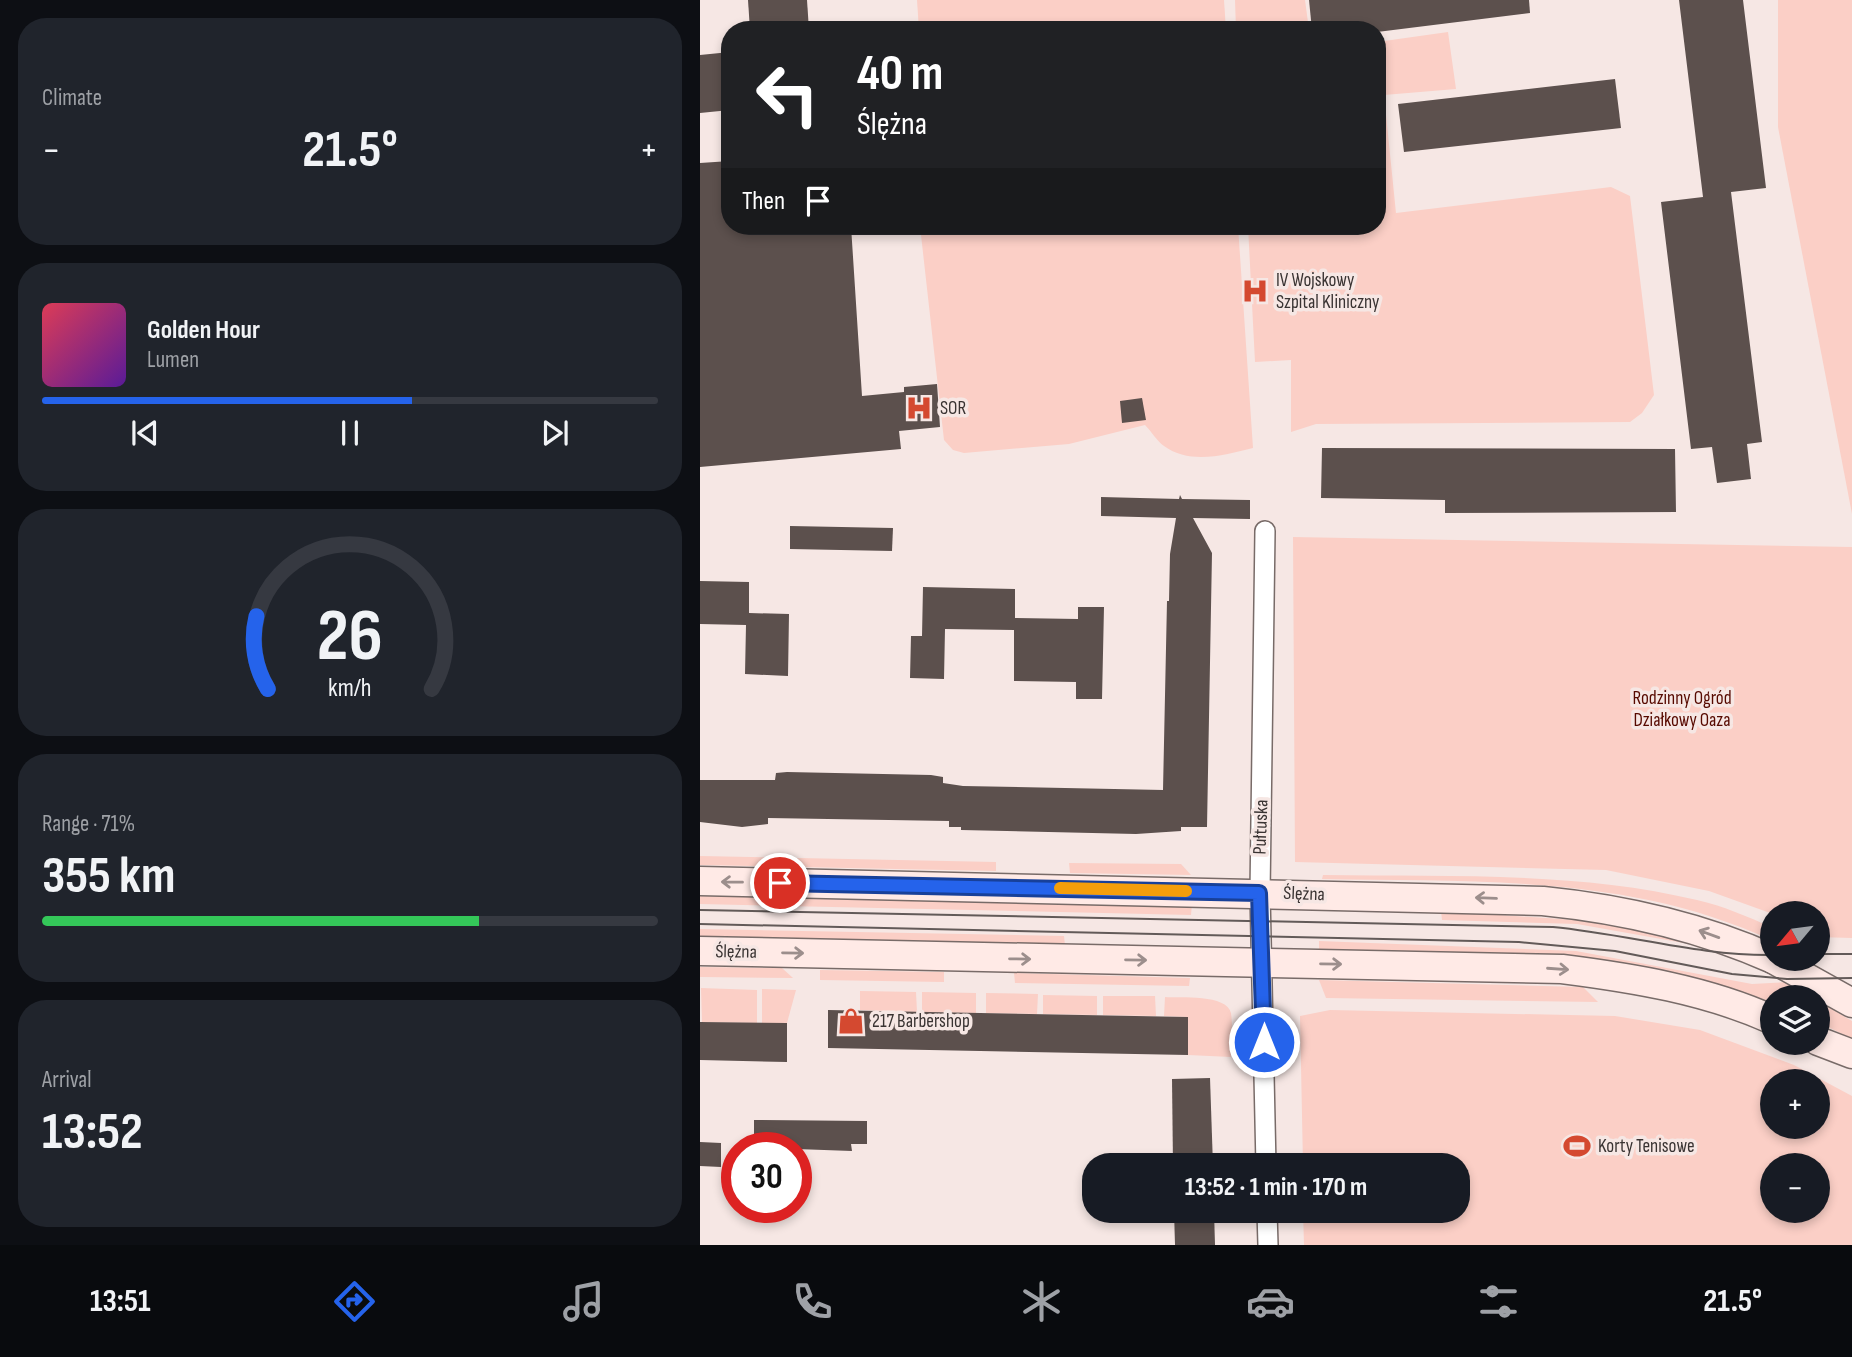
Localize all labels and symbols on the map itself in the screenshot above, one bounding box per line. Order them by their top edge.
place label: IV Wojskowy Szpital Kliniczny [1276,269,1380,314]
hospital icon: IV Wojskowy Szpital Kliniczny [1240,276,1270,306]
hospital icon: SOR [904,393,934,423]
place label: SOR [940,397,966,420]
park label: Rodzinny Ogród Działkowy Oaza [1632,687,1732,732]
street label: Pułtuska [1249,799,1273,855]
pin [750,853,810,913]
one-way arrow [721,875,744,889]
street label: Ślężna [1283,882,1325,906]
one-way arrow [1474,891,1497,904]
north arrow [1760,901,1830,971]
one-way arrow [1699,927,1721,939]
street label: Ślężna [715,940,757,964]
one-way arrow [781,946,804,959]
one-way arrow [1008,952,1031,966]
one-way arrow [1124,954,1147,967]
one-way arrow [1319,957,1342,971]
one-way arrow [1546,963,1569,976]
position arrow [1227,1005,1301,1079]
shop icon: 217 Barbershop [836,1006,866,1036]
place label: 217 Barbershop [872,1010,970,1033]
sports icon: Korty Tenisowe [1562,1131,1592,1161]
speed limit sign: 30 [721,1132,812,1223]
place label: Korty Tenisowe [1598,1135,1695,1158]

